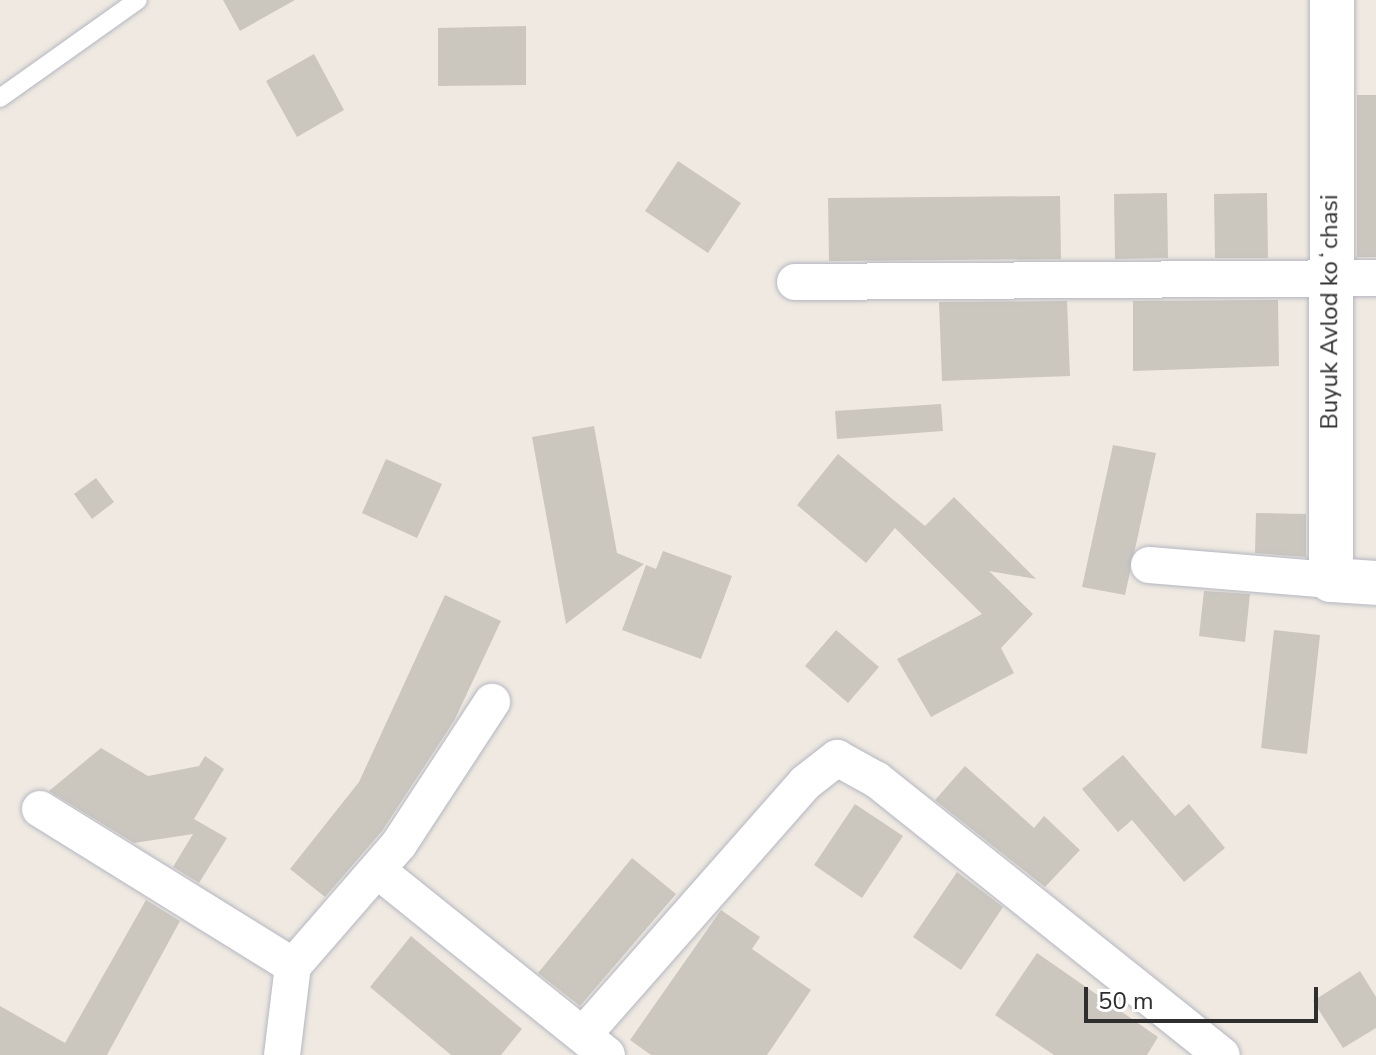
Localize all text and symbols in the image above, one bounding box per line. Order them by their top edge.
street label: Buyuk Avlod koʻchasi [1316,195,1344,429]
scale bar [1088,971,1322,1021]
text: 50 m [1098,985,1154,1017]

